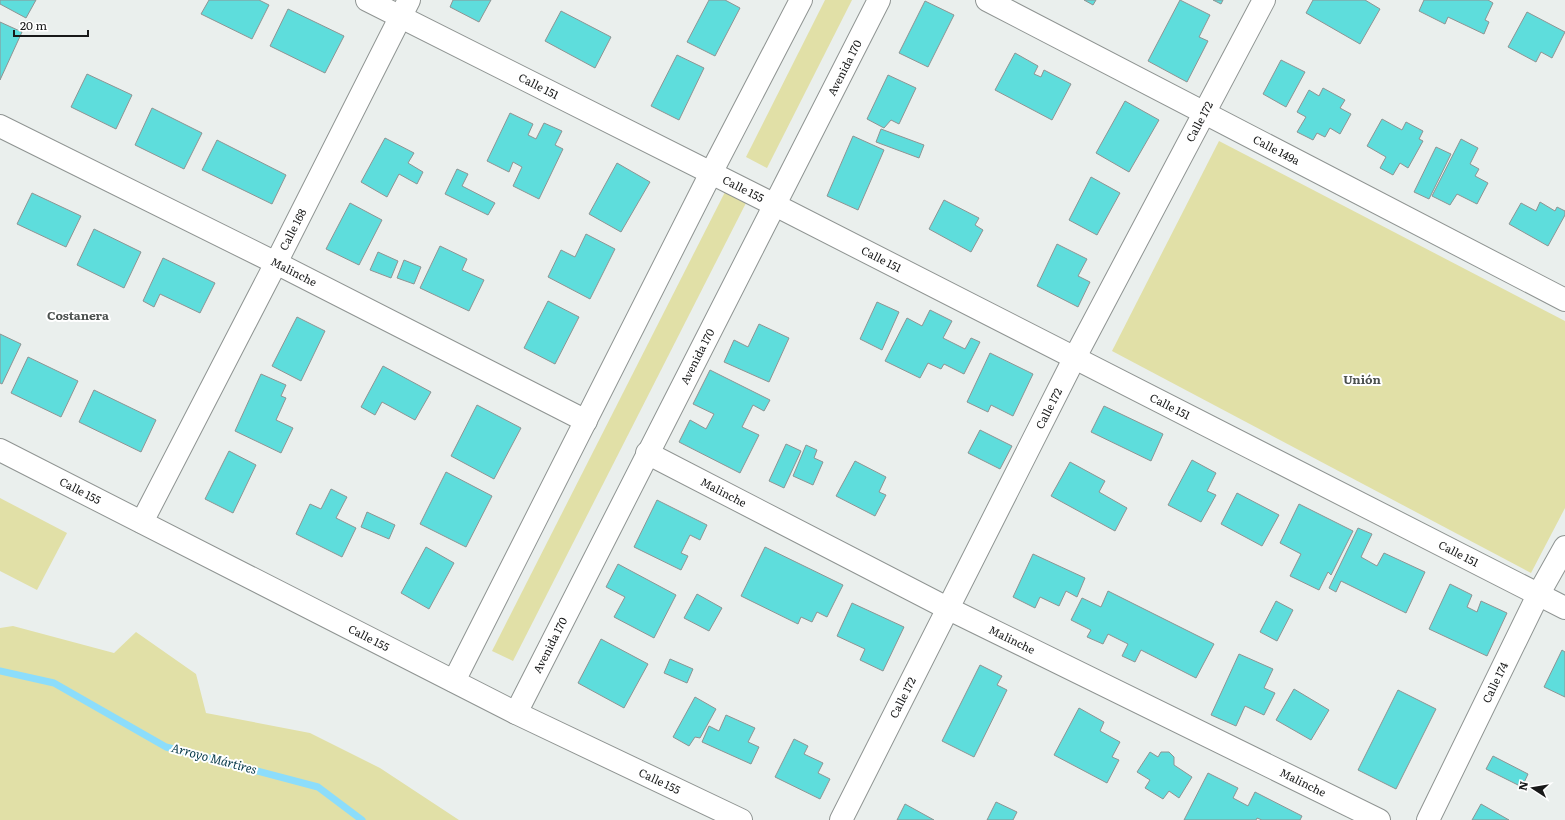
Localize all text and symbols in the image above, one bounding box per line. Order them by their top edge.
scale bar [14,12,88,38]
text: 20 m [20,16,47,34]
street label: Avenida 170 [823,37,865,98]
street label: Calle 151 [516,68,562,102]
street label: Calle 172 [1181,98,1216,144]
street label: Calle 149a [1251,131,1303,168]
street label: Calle 155 [720,171,767,205]
street label: Calle 168 [275,205,309,253]
street label: Calle 151 [859,241,905,276]
street label: Malinche [268,253,320,290]
district label: Costanera [47,306,109,324]
street label: Avenida 170 [676,325,718,387]
district label: Unión [1343,370,1381,388]
street label: Calle 172 [1031,384,1065,431]
street label: Calle 151 [1148,389,1194,423]
street label: Calle 155 [57,473,104,507]
street label: Malinche [698,473,750,510]
street label: Calle 151 [1436,536,1482,570]
street label: Avenida 170 [528,614,570,676]
street label: Calle 155 [346,620,393,655]
street label: Malinche [987,621,1038,657]
street label: Calle 174 [1478,659,1511,705]
street label: Calle 172 [885,674,919,721]
water label: Arroyo Mártires [169,738,259,778]
street label: Calle 155 [636,764,684,797]
street label: Malinche [1277,764,1329,800]
north arrow [1513,768,1553,808]
text: N [1513,780,1531,792]

